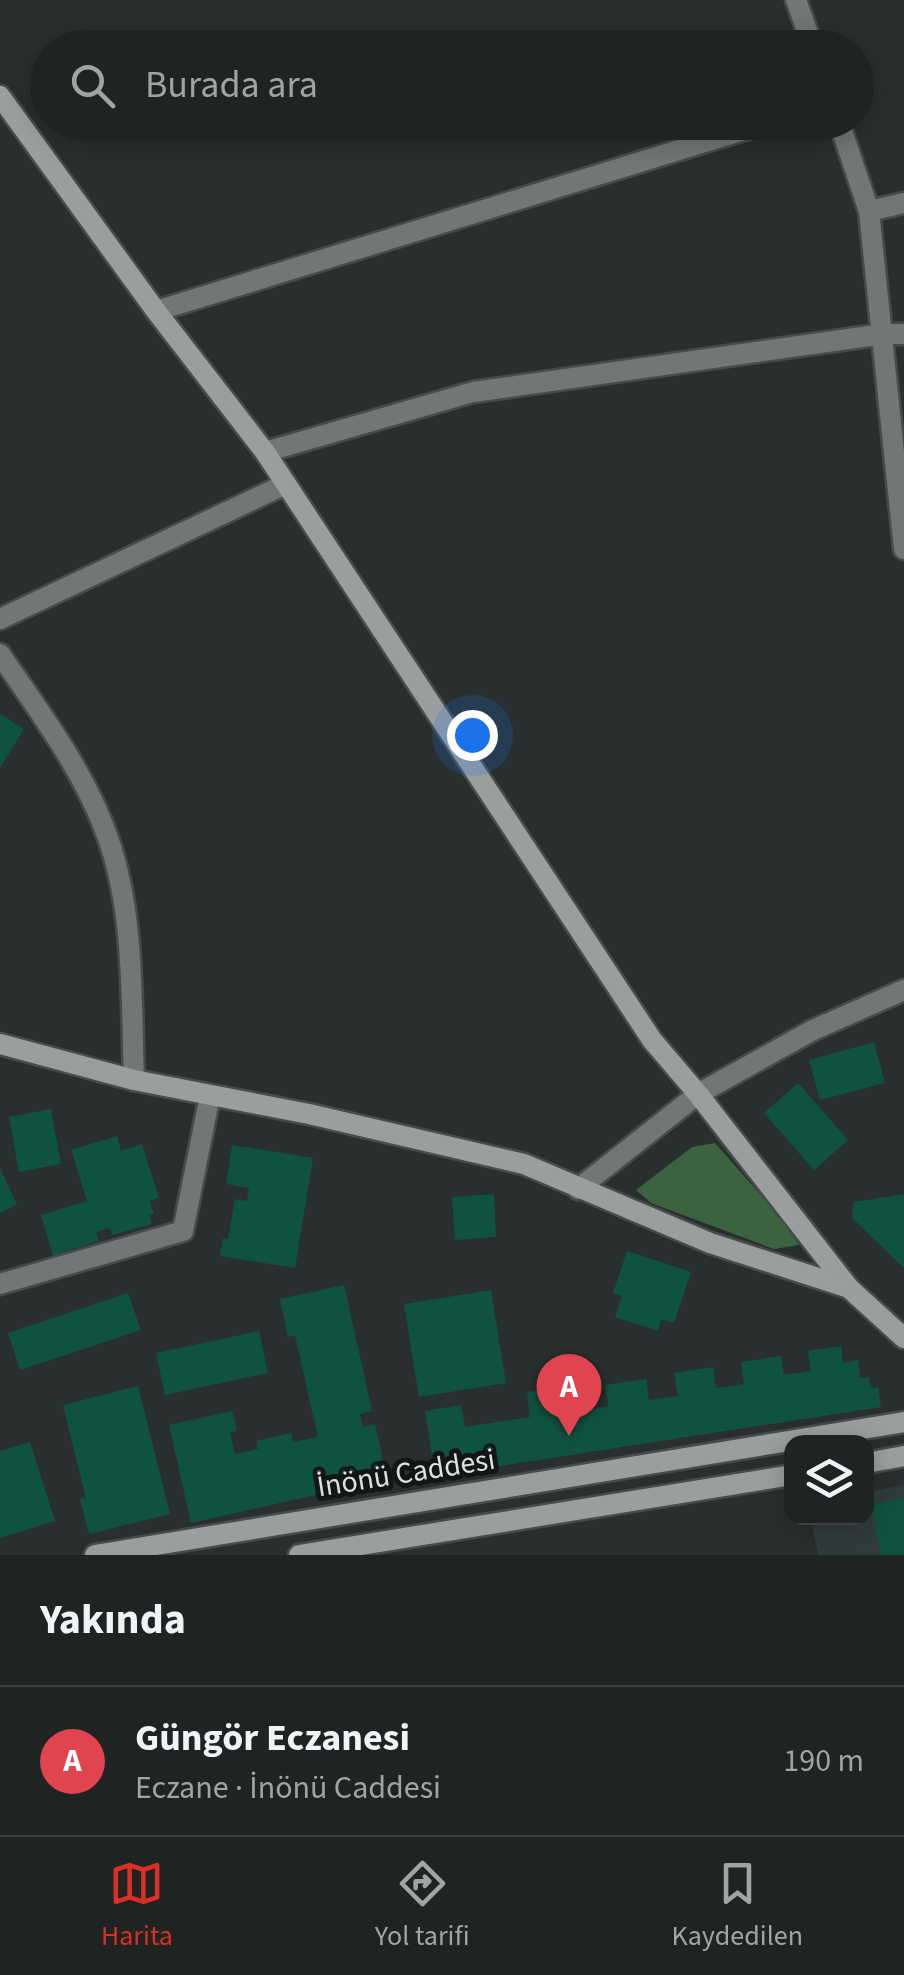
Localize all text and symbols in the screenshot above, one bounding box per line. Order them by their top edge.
search box [30,30,874,140]
icon: search [65,58,120,113]
text: Burada ara [145,58,318,112]
your location [447,710,498,761]
pin: A [536,1354,602,1436]
map controls [784,1435,874,1525]
button: layers [784,1435,874,1525]
street label: İnönü Caddesi [314,1438,498,1508]
text: Yakında [40,1590,186,1650]
text: Güngör Eczanesi [135,1711,410,1765]
text: A [63,1738,82,1784]
text: 190 m [783,1738,864,1784]
text: Eczane · İnönü Caddesi [135,1765,441,1811]
tab: Harita [101,1856,173,1956]
tab: Yol tarifi [375,1856,470,1956]
tab: Kaydedilen [672,1856,803,1956]

